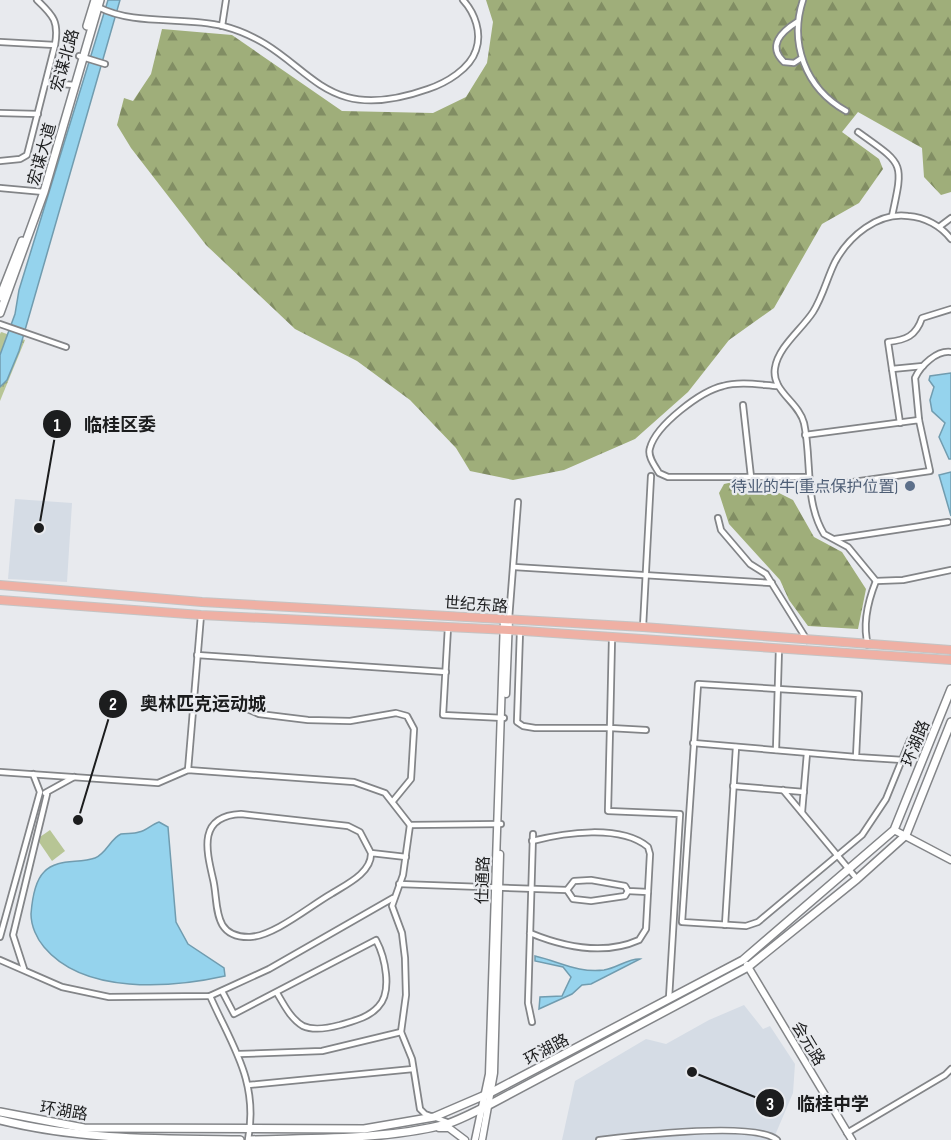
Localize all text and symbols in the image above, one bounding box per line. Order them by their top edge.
street label: 宏谋北路 [47,27,83,94]
street label: 宏谋大道 [24,121,60,188]
callout: 临桂区委 [42,406,168,442]
text: 1 [53,415,61,436]
text: 临桂区委 [84,415,156,436]
place label: 待业的牛(重点保护位置) [731,478,898,497]
marker: 待业的牛(重点保护位置) [903,479,917,493]
street label: 世纪东路 [443,594,508,617]
callout: 奥林匹克运动城 [98,686,278,722]
text: 2 [109,694,117,715]
text: 奥林匹克运动城 [140,694,266,715]
street label: 环湖路 [899,718,934,769]
street label: 仕通路 [473,856,494,904]
street label: 会元路 [787,1018,828,1069]
street label: 环湖路 [521,1031,572,1070]
callout: 临桂中学 [755,1085,881,1121]
text: 3 [766,1094,774,1115]
text: 临桂中学 [797,1094,869,1115]
street label: 环湖路 [39,1098,89,1125]

